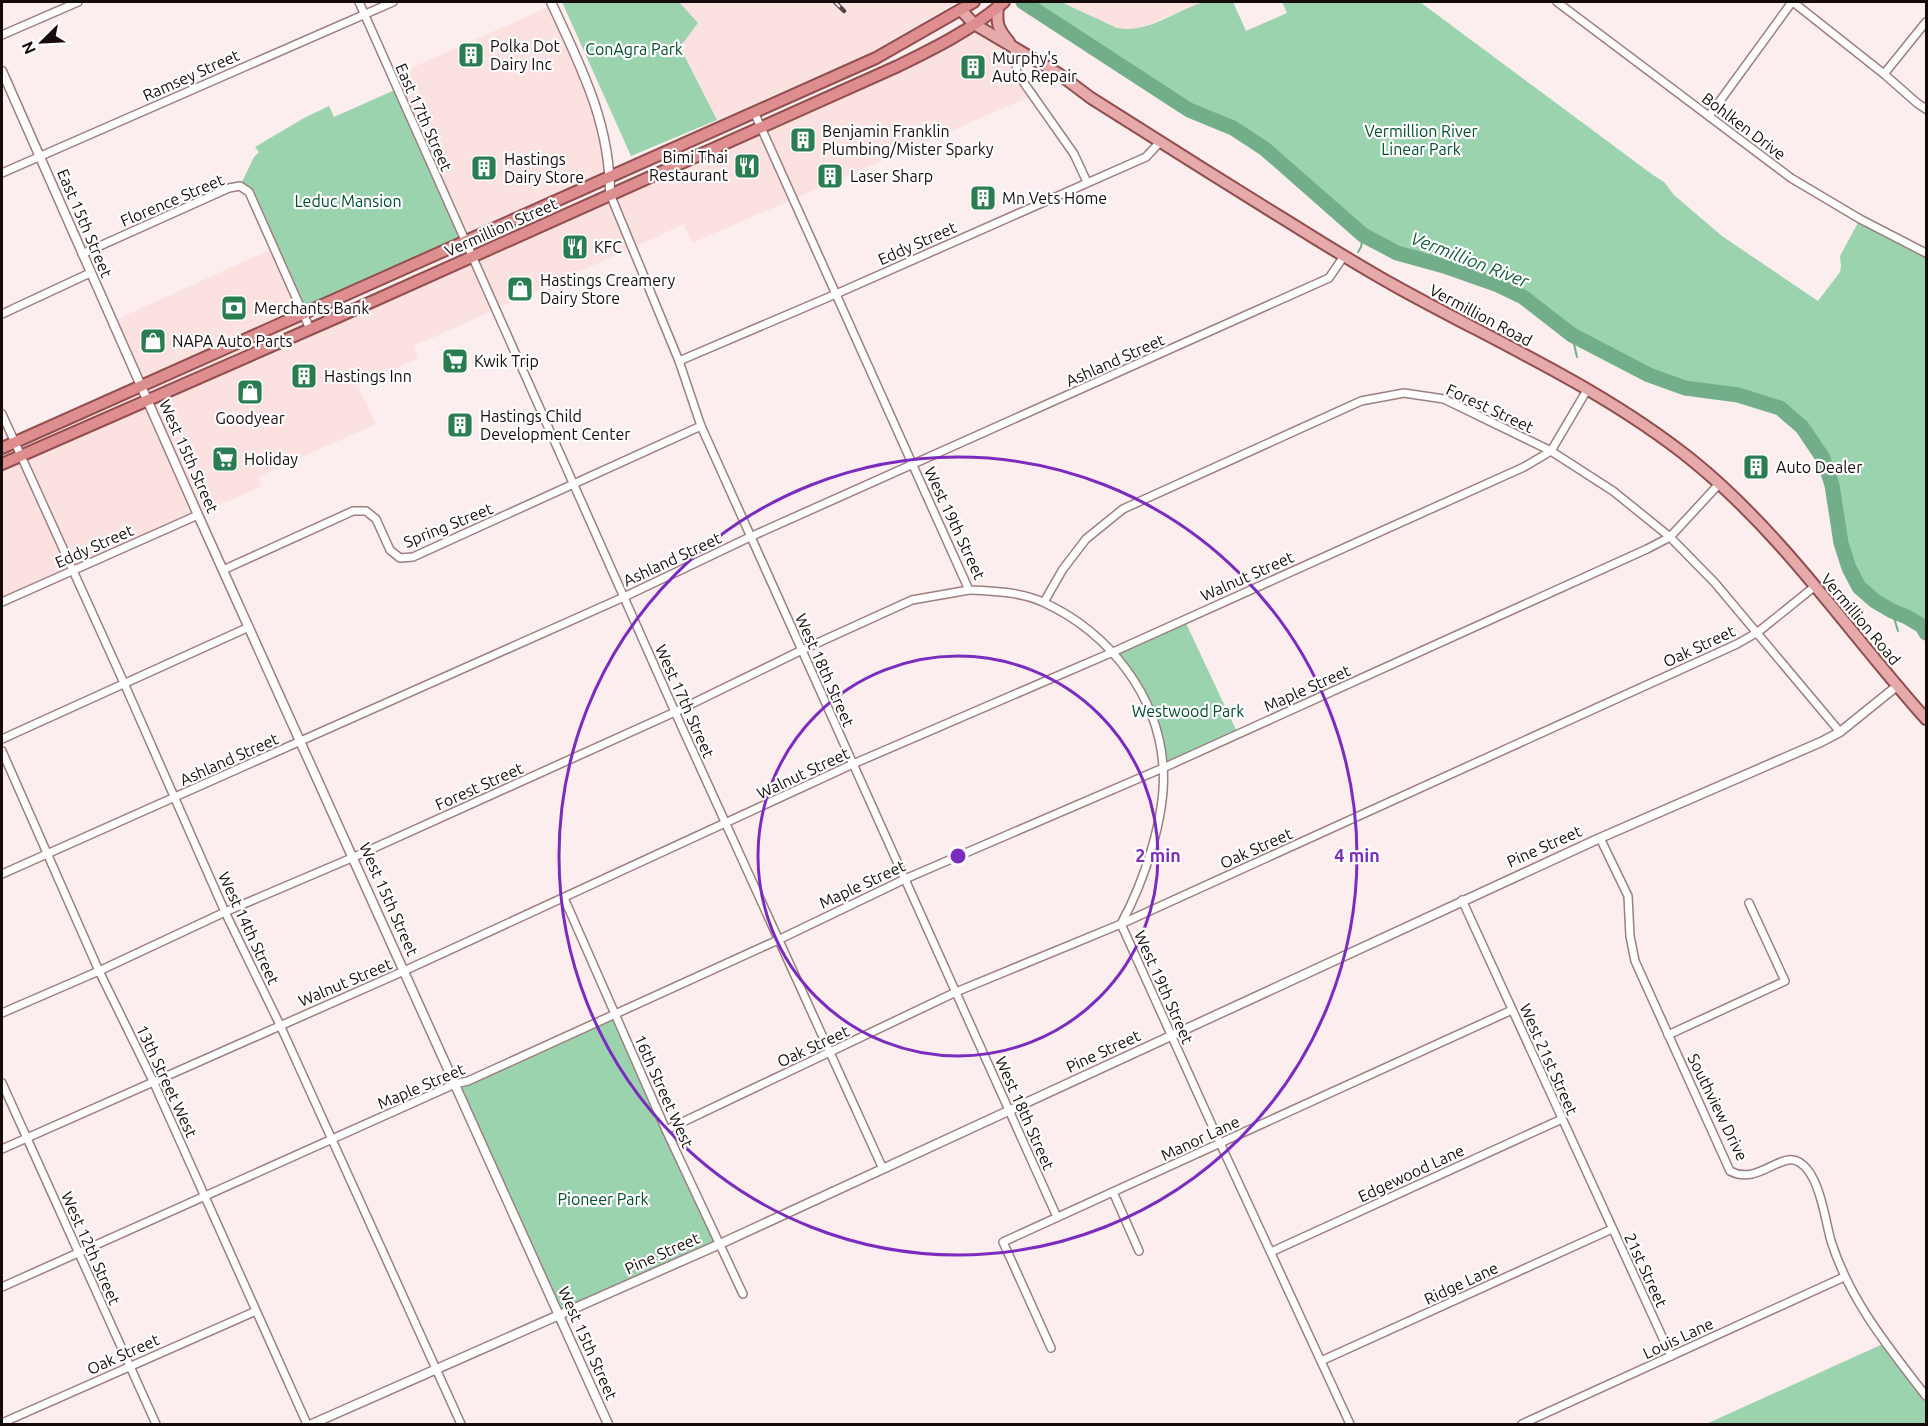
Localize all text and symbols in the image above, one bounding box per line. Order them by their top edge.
north arrow [12,12,72,72]
place label: Polka Dot Dairy Inc [490,37,561,73]
text: N [18,39,39,57]
building icon: Polka Dot Dairy Inc [456,40,486,70]
park label: ConAgra Park [585,40,683,58]
street label: Ramsey Street [140,45,243,104]
place label: Murphy's Auto Repair [992,49,1077,85]
building icon: Murphy's Auto Repair [958,52,988,82]
street label: East 17th Street [392,60,456,174]
street label: Bohlken Drive [1699,89,1789,163]
place label: Benjamin Franklin Plumbing/Mister Sparky [822,122,994,158]
park label: Vermillion River Linear Park [1364,122,1478,158]
building icon: Benjamin Franklin Plumbing/Mister Sparky [788,125,818,155]
place label: Bimi Thai Restaurant [649,148,729,184]
place label: Hastings Dairy Store [504,150,584,186]
restaurant icon: Bimi Thai Restaurant [732,151,762,181]
building icon: Hastings Dairy Store [469,153,499,183]
building icon: Laser Sharp [815,161,845,191]
street label: East 15th Street [54,166,116,281]
place label: Laser Sharp [850,167,933,185]
street label: Florence Street [118,170,227,230]
building icon: Mn Vets Home [968,183,998,213]
place label: Mn Vets Home [1002,189,1107,207]
park label: Leduc Mansion [294,192,402,210]
street label: Vermillion Street [442,194,561,260]
street label: Eddy Street [875,217,959,268]
water label: Vermillion River [1408,227,1533,291]
restaurant icon: KFC [560,232,590,262]
place label: KFC [594,238,622,256]
place label: Hastings Creamery Dairy Store [540,271,675,307]
shop icon: Hastings Creamery Dairy Store [505,274,535,304]
street label: Vermillion Road [1427,280,1535,350]
bank icon: Merchants Bank [219,293,249,323]
place label: Merchants Bank [254,299,369,317]
shop icon: NAPA Auto Parts [138,326,168,356]
street label: Ashland Street [1063,330,1168,390]
place label: NAPA Auto Parts [172,332,293,350]
supermarket icon: Kwik Trip [440,346,470,376]
place label: Kwik Trip [474,352,539,370]
building icon: Hastings Inn [289,361,319,391]
place label: Hastings Inn [324,367,412,385]
shop icon: Goodyear [235,377,265,407]
street label: Forest Street [1444,380,1537,436]
street label: West 15th Street [156,397,222,516]
place label: Hastings Child Development Center [480,407,630,443]
place label: Goodyear [215,409,285,427]
building icon: Hastings Child Development Center [445,410,475,440]
supermarket icon: Holiday [210,444,240,474]
place label: Holiday [244,450,298,468]
building icon: Auto Dealer [1741,452,1771,482]
place label: Auto Dealer [1776,458,1862,476]
street label: West 19th Street [921,464,989,583]
street label: Spring Street [401,499,496,551]
street label: Eddy Street [52,520,136,571]
street label: Ashland Street [620,528,724,590]
street label: Walnut Street [1198,547,1297,605]
street label: Vermillion Road [1818,570,1904,668]
street label: West 18th Street [792,611,858,730]
street label: Oak Street [1660,621,1738,670]
street label: West 17th Street [652,642,718,761]
street label: Maple Street [1261,661,1354,715]
park label: Westwood Park [1132,702,1244,720]
street label: Ashland Street [177,729,282,789]
street label: Walnut Street [754,743,853,802]
street label: Forest Street [432,758,526,813]
street label: Pine Street [1504,821,1585,870]
street label: Oak Street [1217,824,1296,872]
street label: West 15th Street [356,840,422,959]
text: 2 min [1135,845,1181,865]
text: 4 min [1334,845,1380,865]
centre of rings [948,846,968,866]
street label: Maple Street [816,856,909,912]
street label: West 14th Street [215,869,283,988]
street label: West 19th Street [1131,928,1197,1047]
street label: Walnut Street [296,954,395,1010]
street label: West 21st Street [1516,1001,1582,1118]
street label: Oak Street [774,1021,852,1070]
street label: 13th Street West [133,1022,201,1141]
street label: Pine Street [1063,1026,1144,1076]
street label: 16th Street West [631,1032,697,1151]
street label: Southview Drive [1684,1051,1752,1163]
street label: West 18th Street [992,1054,1058,1173]
street label: Maple Street [375,1059,468,1112]
street label: Manor Lane [1158,1112,1242,1164]
street label: Edgewood Lane [1355,1141,1467,1205]
street label: West 12th Street [58,1189,124,1308]
park label: Pioneer Park [557,1190,649,1208]
street label: Pine Street [622,1228,703,1277]
street label: 21st Street [1621,1230,1671,1311]
street label: Ridge Lane [1421,1258,1501,1308]
street label: West 15th Street [555,1284,621,1403]
street label: Louis Lane [1640,1314,1716,1362]
street label: Oak Street [84,1330,163,1378]

